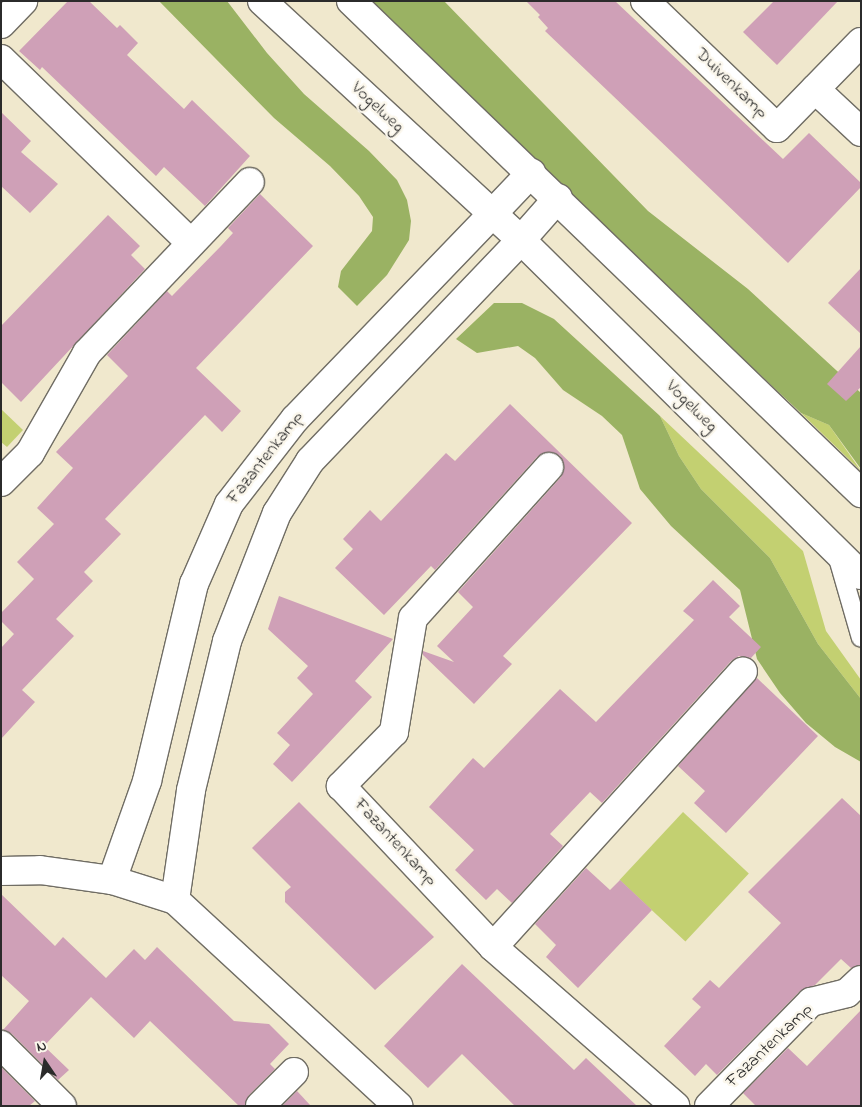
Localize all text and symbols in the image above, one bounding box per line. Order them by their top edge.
street label: Duivenkamp [690,44,772,124]
street label: Vogelweg [346,78,408,138]
street label: Vogelweg [660,376,722,438]
street label: Fazantenkamp [223,407,309,509]
street label: Fazantenkamp [349,795,441,891]
street label: Fazantenkamp [722,999,818,1093]
text: N [35,1036,49,1058]
north arrow [20,1037,70,1087]

